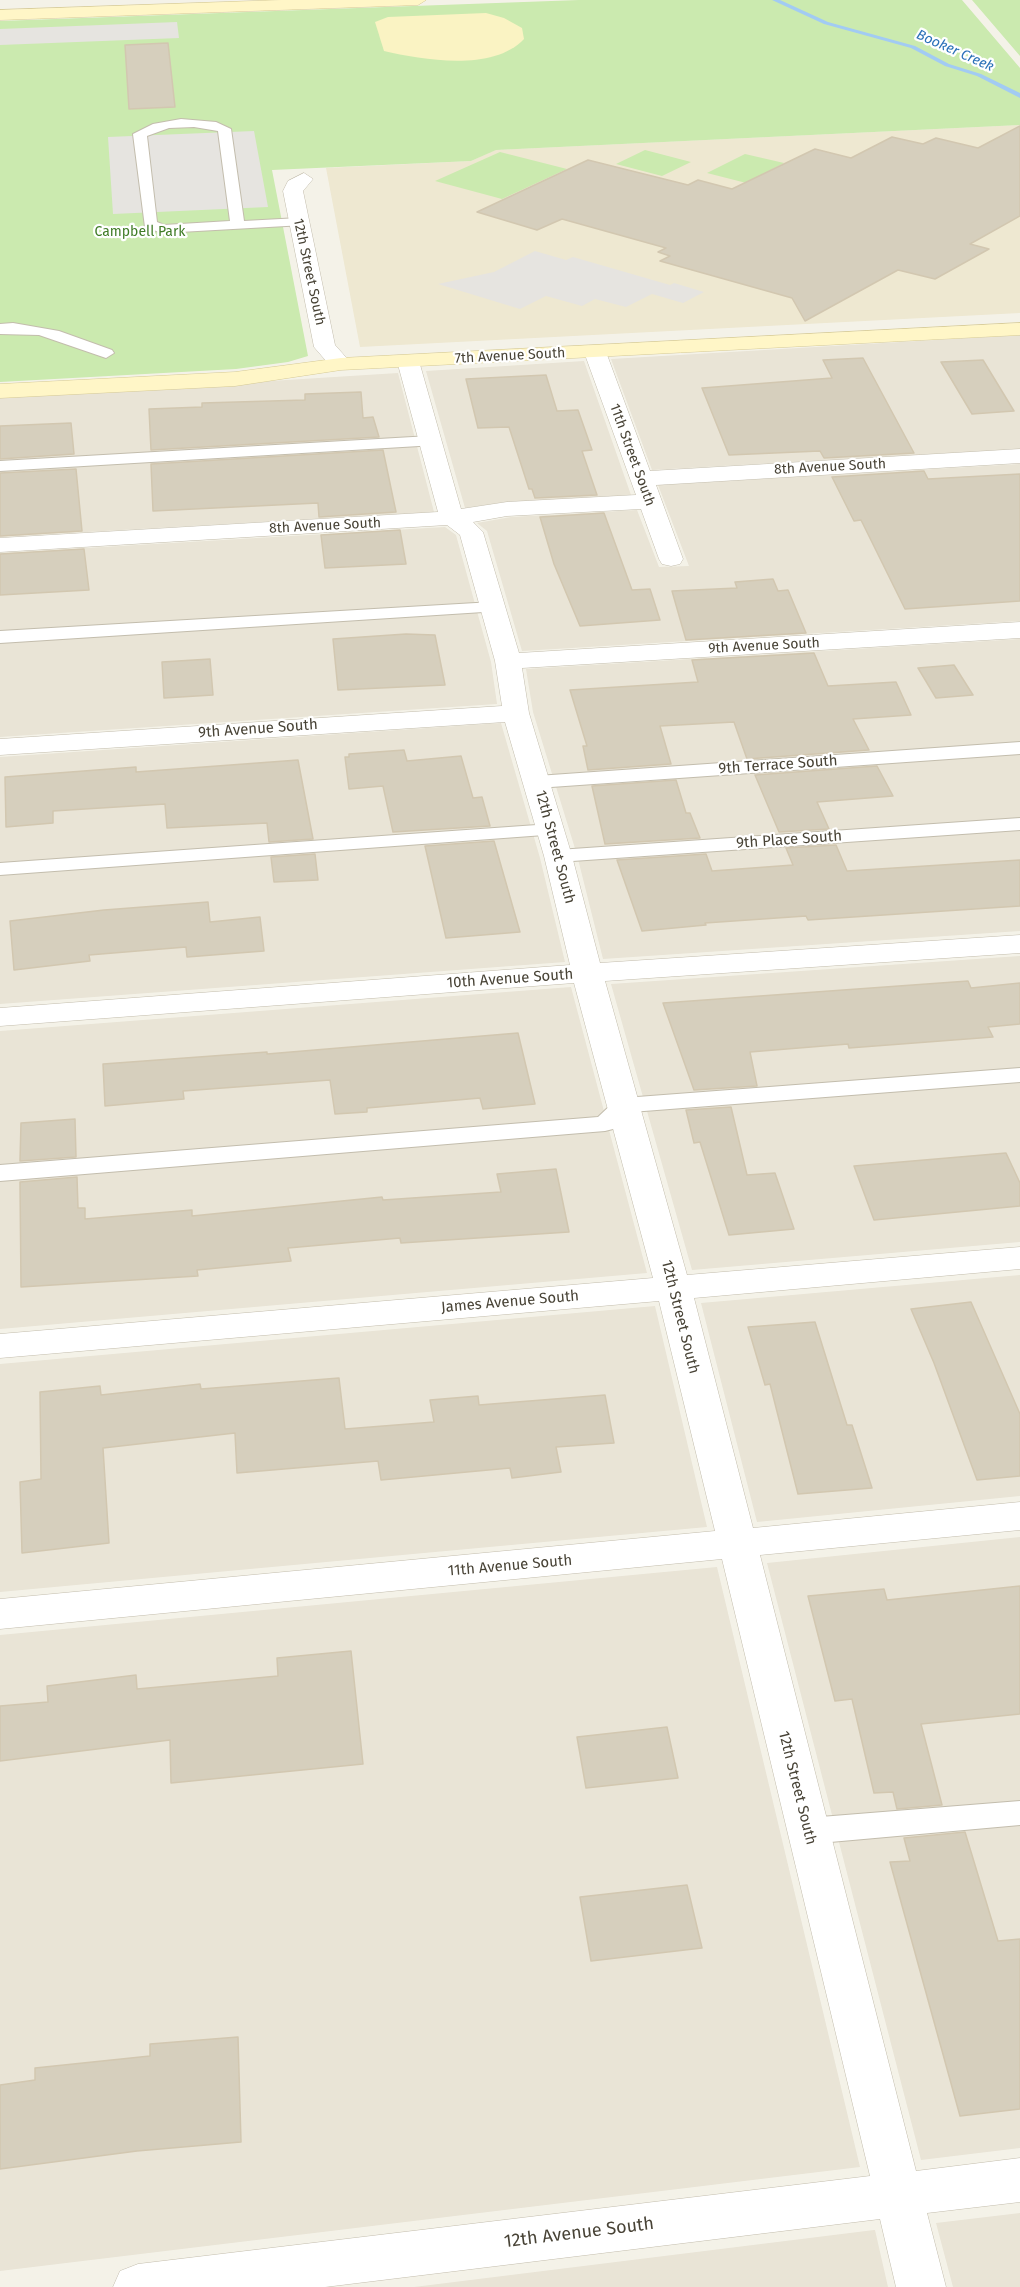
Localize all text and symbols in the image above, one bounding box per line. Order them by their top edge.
water label: Booker Creek [914,26,996,76]
street label: 12th Street South [289,217,329,327]
park label: Campbell Park [94,224,186,240]
street label: 7th Avenue South [454,345,566,367]
street label: 11th Street South [606,401,658,509]
street label: 8th Avenue South [774,456,886,478]
street label: 8th Avenue South [269,515,381,537]
street label: 9th Avenue South [708,635,820,657]
street label: 9th Avenue South [198,716,318,742]
street label: 9th Terrace South [718,752,838,778]
street label: 12th Street South [531,788,579,906]
street label: 9th Place South [736,827,842,853]
street label: 10th Avenue South [446,966,574,992]
street label: 12th Street South [657,1258,703,1376]
street label: James Avenue South [440,1287,580,1317]
street label: 11th Avenue South [447,1552,573,1580]
street label: 12th Street South [774,1729,820,1847]
street label: 12th Avenue South [503,2213,655,2253]

